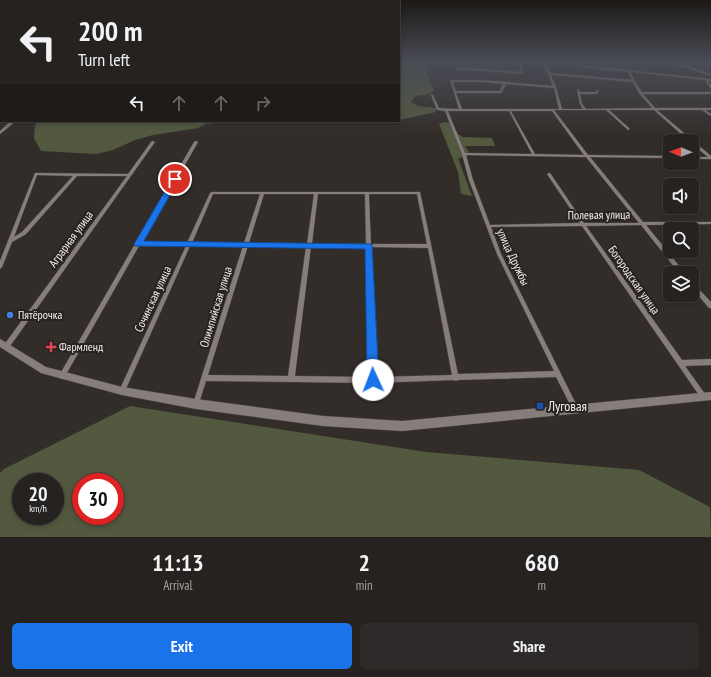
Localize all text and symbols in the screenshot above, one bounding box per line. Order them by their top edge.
text: 200 m [78,12,142,49]
icon: left [12,16,64,68]
text: Turn left [78,48,130,71]
icon: left [126,92,148,114]
icon: ahead [168,92,190,114]
icon: ahead [210,92,232,114]
icon: right [252,92,274,114]
north arrow [663,134,699,170]
map controls [663,134,699,302]
pin [158,162,192,196]
icon: arrive [164,168,186,190]
button: sound [663,178,699,214]
street label: Полевая улица [568,206,631,223]
street label: Аграрная улица [45,207,96,270]
button: search [663,222,699,258]
street label: улица Дружбы [494,226,533,288]
street label: Богородская улица [605,243,664,317]
street label: Сочинская улица [131,263,174,334]
street label: Олимпийская улица [196,264,235,349]
button: layers [663,266,699,302]
place label: Пятёрочка [18,307,62,322]
marker: Пятёрочка [5,310,15,320]
place label: Фармленд [59,339,104,354]
marker: Фармленд [46,342,56,352]
position arrow [352,359,394,401]
place label: Луговая [547,397,587,415]
marker: Луговая [535,401,545,411]
speed limit sign: 30 [72,473,124,525]
text: 20 [28,481,48,507]
text: km/h [29,502,47,515]
text: 11:13 [152,547,204,578]
text: 2 [358,547,370,578]
text: 680 [525,547,559,578]
text: Arrival [163,577,193,594]
text: min [356,577,373,594]
text: m [538,577,546,594]
button: Exit [12,623,352,669]
button: Share [360,623,699,669]

